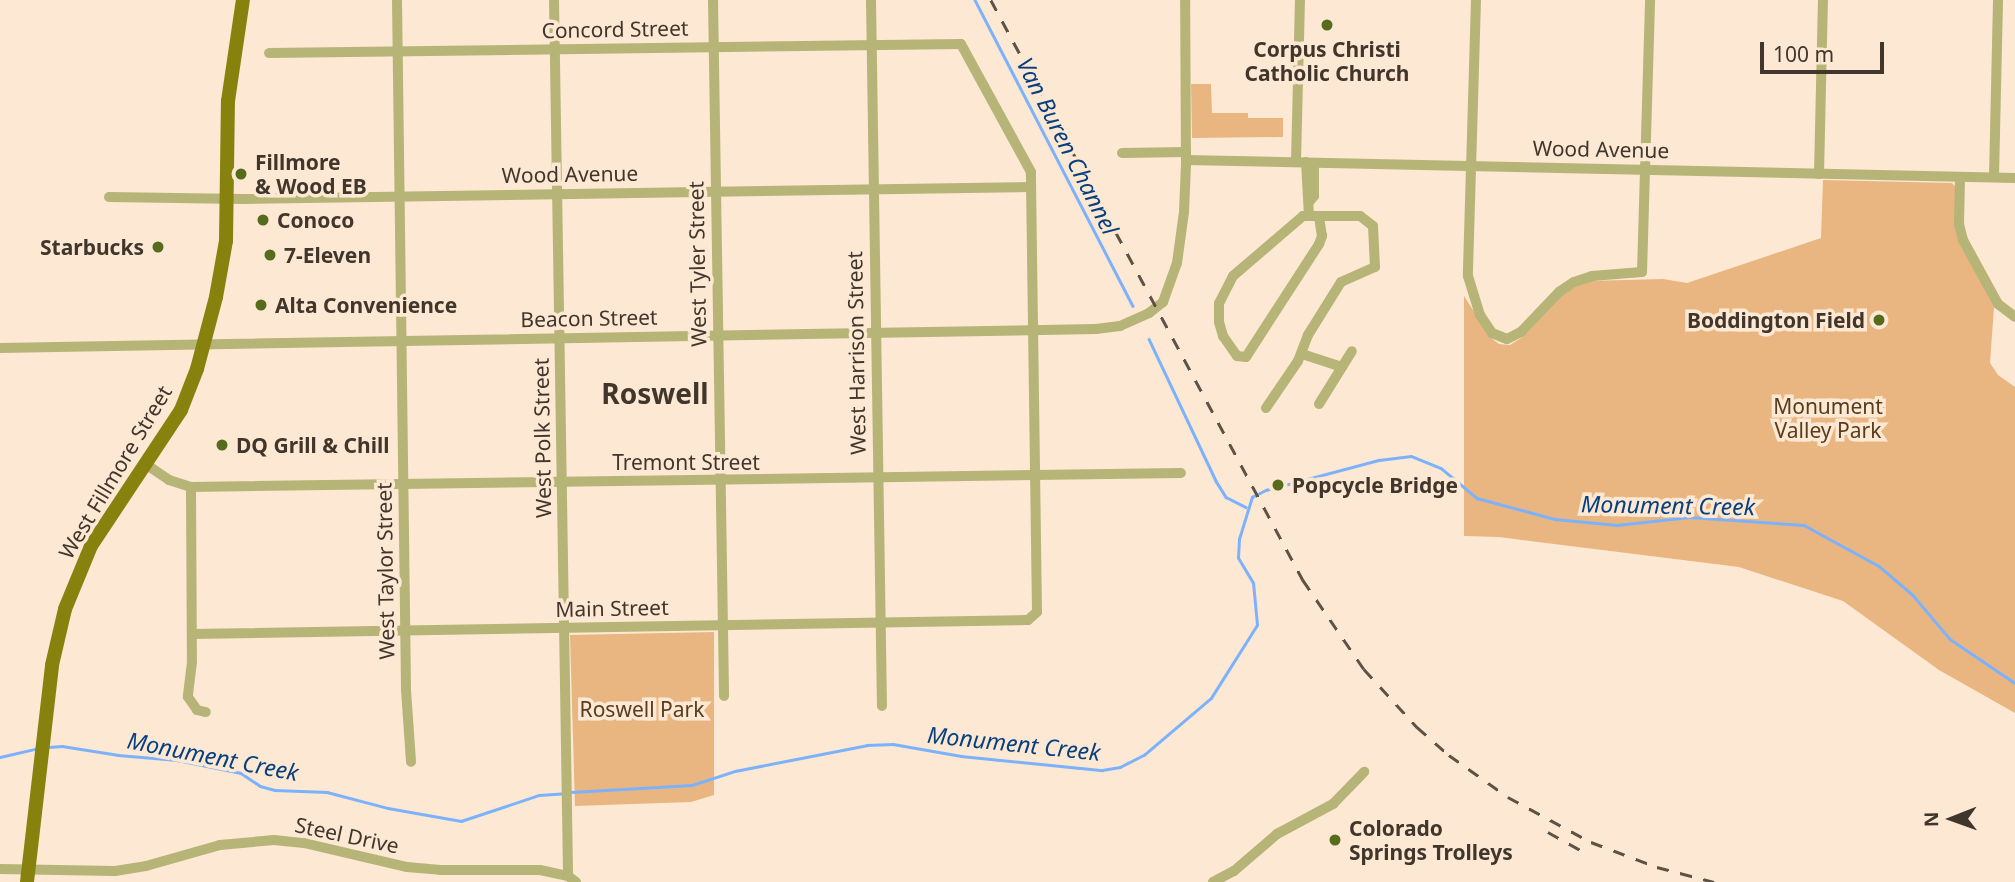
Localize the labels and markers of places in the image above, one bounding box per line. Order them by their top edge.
marker: Corpus Christi Catholic Church [1319,17,1335,33]
place label: Corpus Christi Catholic Church [1244,36,1410,86]
place label: Fillmore & Wood EB [255,149,367,199]
marker: Fillmore & Wood EB [233,166,249,182]
place label: Conoco [277,207,354,233]
marker: Conoco [255,212,271,228]
place label: Starbucks [40,234,144,260]
marker: Starbucks [150,239,166,255]
place label: 7-Eleven [284,242,371,268]
marker: 7-Eleven [262,247,278,263]
place label: Alta Convenience [275,292,457,318]
marker: Alta Convenience [253,297,269,313]
place label: Boddington Field [1687,307,1865,333]
marker: Boddington Field [1871,312,1887,328]
place label: DQ Grill & Chill [236,432,389,458]
marker: DQ Grill & Chill [214,437,230,453]
place label: Popcycle Bridge [1292,472,1458,498]
marker: Popcycle Bridge [1270,477,1286,493]
place label: Colorado Springs Trolleys [1349,815,1513,865]
marker: Colorado Springs Trolleys [1327,832,1343,848]

